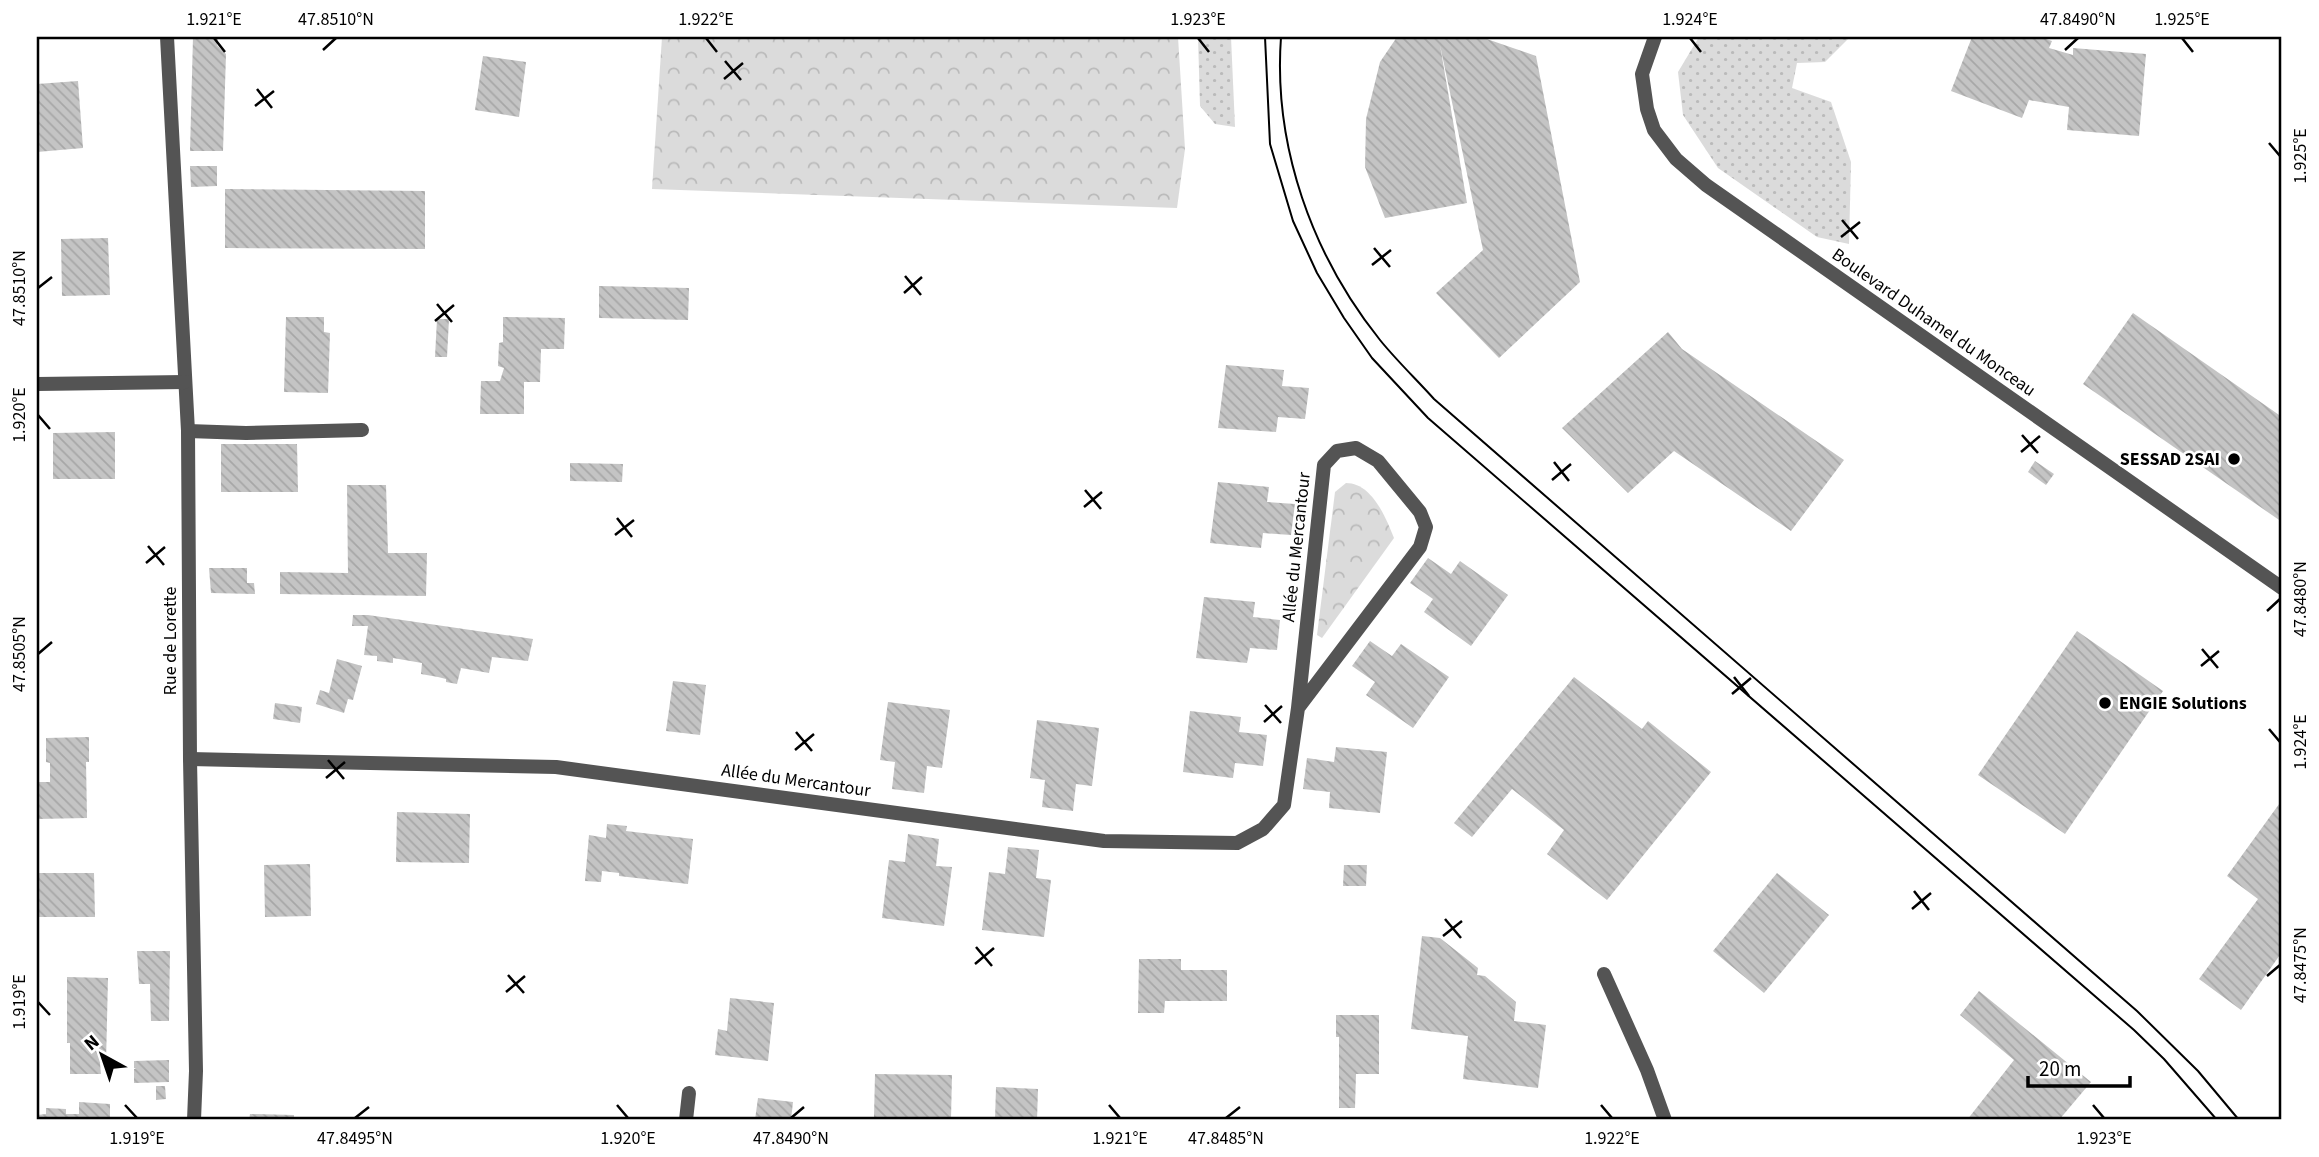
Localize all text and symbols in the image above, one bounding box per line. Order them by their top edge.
text: 1.921°E [186,7,242,32]
text: 47.8510°N [298,7,374,32]
text: 1.922°E [678,7,734,32]
text: 1.923°E [1170,7,1226,32]
text: 1.924°E [1662,7,1718,32]
text: 47.8490°N [2040,7,2116,32]
text: 1.925°E [2154,7,2210,32]
text: 1.925°E [2288,128,2313,184]
street label: Boulevard Duhamel du Monceau [1827,242,2041,403]
text: 47.8510°N [7,250,32,326]
text: 1.920°E [7,387,32,443]
place label: SESSAD 2SAI [2120,447,2220,472]
marker: SESSAD 2SAI [2226,451,2242,467]
street label: Allée du Mercantour [1276,470,1317,623]
text: 47.8480°N [2288,561,2313,637]
street label: Rue de Lorette [158,587,183,695]
text: 47.8505°N [7,616,32,692]
place label: ENGIE Solutions [2119,691,2247,716]
marker: ENGIE Solutions [2097,695,2113,711]
text: 1.924°E [2288,714,2313,770]
street label: Allée du Mercantour [720,758,873,803]
text: 47.8475°N [2288,927,2313,1003]
text: 1.919°E [7,974,32,1030]
north arrow [66,1020,136,1090]
text: N [79,1029,106,1058]
scale bar [2028,1045,2130,1089]
text: 20 m [2039,1054,2081,1084]
text: 1.919°E [109,1126,165,1151]
text: 47.8495°N [317,1126,393,1151]
text: 1.920°E [600,1126,656,1151]
text: 47.8490°N [753,1126,829,1151]
text: 1.921°E [1092,1126,1148,1151]
text: 47.8485°N [1188,1126,1264,1151]
text: 1.922°E [1584,1126,1640,1151]
text: 1.923°E [2076,1126,2132,1151]

